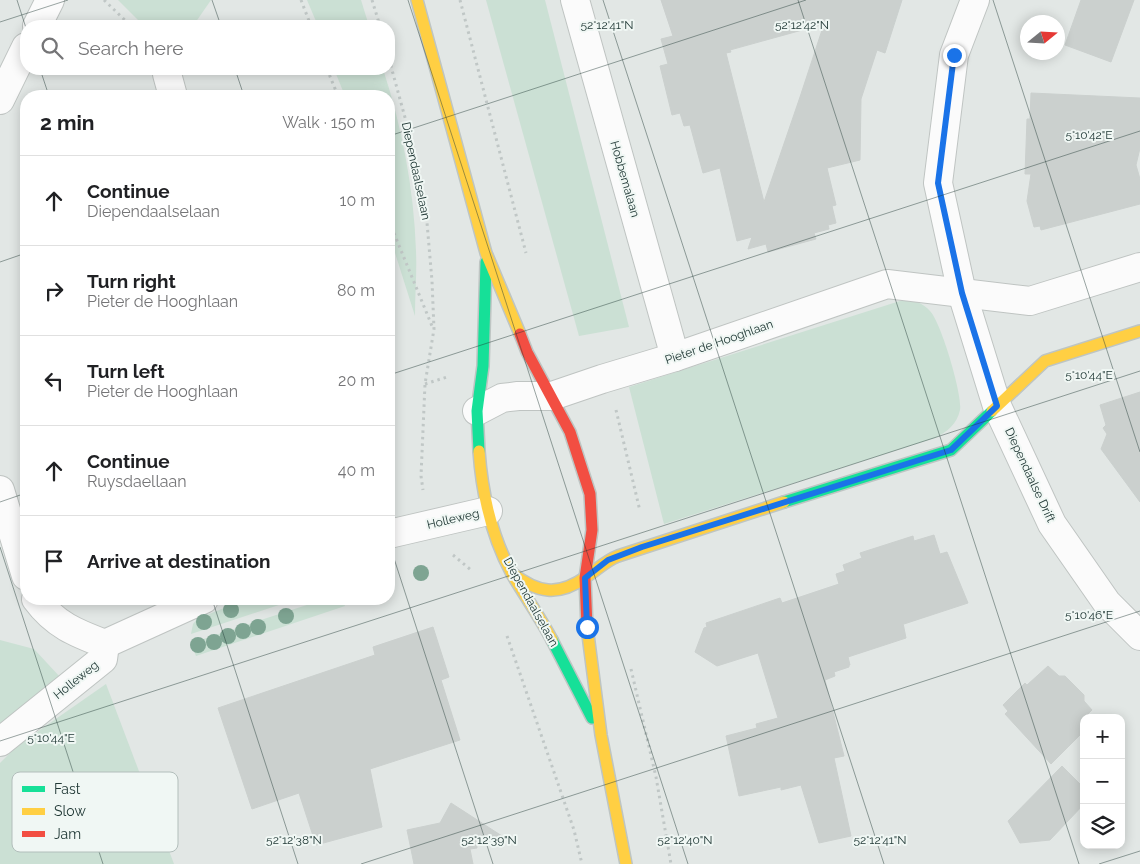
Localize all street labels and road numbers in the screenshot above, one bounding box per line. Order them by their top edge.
street label: Diependaalselaan [399,121,433,221]
street label: Hobbemalaan [607,139,643,219]
street label: Pieter de Hooghlaan [663,317,775,367]
street label: Diependaalse Drift [1002,425,1058,525]
street label: Holleweg [425,506,481,532]
street label: Diependaalselaan [501,555,561,649]
street label: Holleweg [51,658,101,702]

